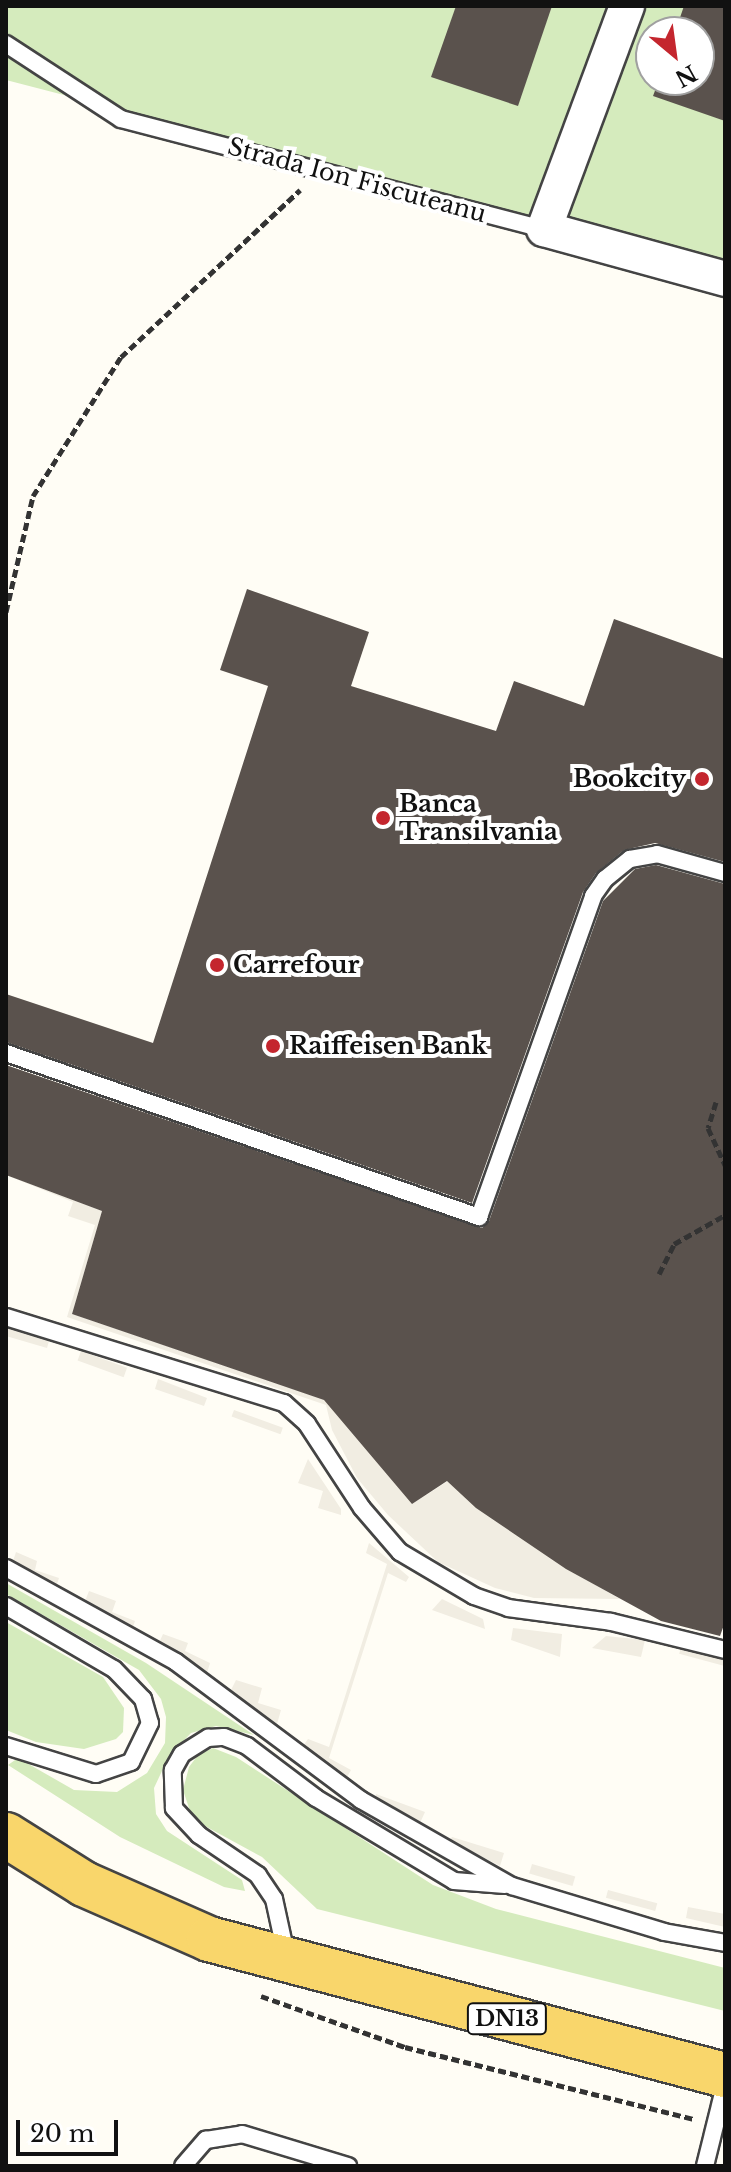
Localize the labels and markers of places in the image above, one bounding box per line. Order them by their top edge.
place label: Bookcity [573,765,686,793]
marker: Bookcity [693,770,711,788]
place label: Banca Transilvania [399,790,558,846]
marker: Banca Transilvania [374,809,392,827]
place label: Carrefour [233,951,359,979]
marker: Carrefour [208,956,226,974]
place label: Raiffeisen Bank [289,1032,487,1060]
marker: Raiffeisen Bank [264,1037,282,1055]

